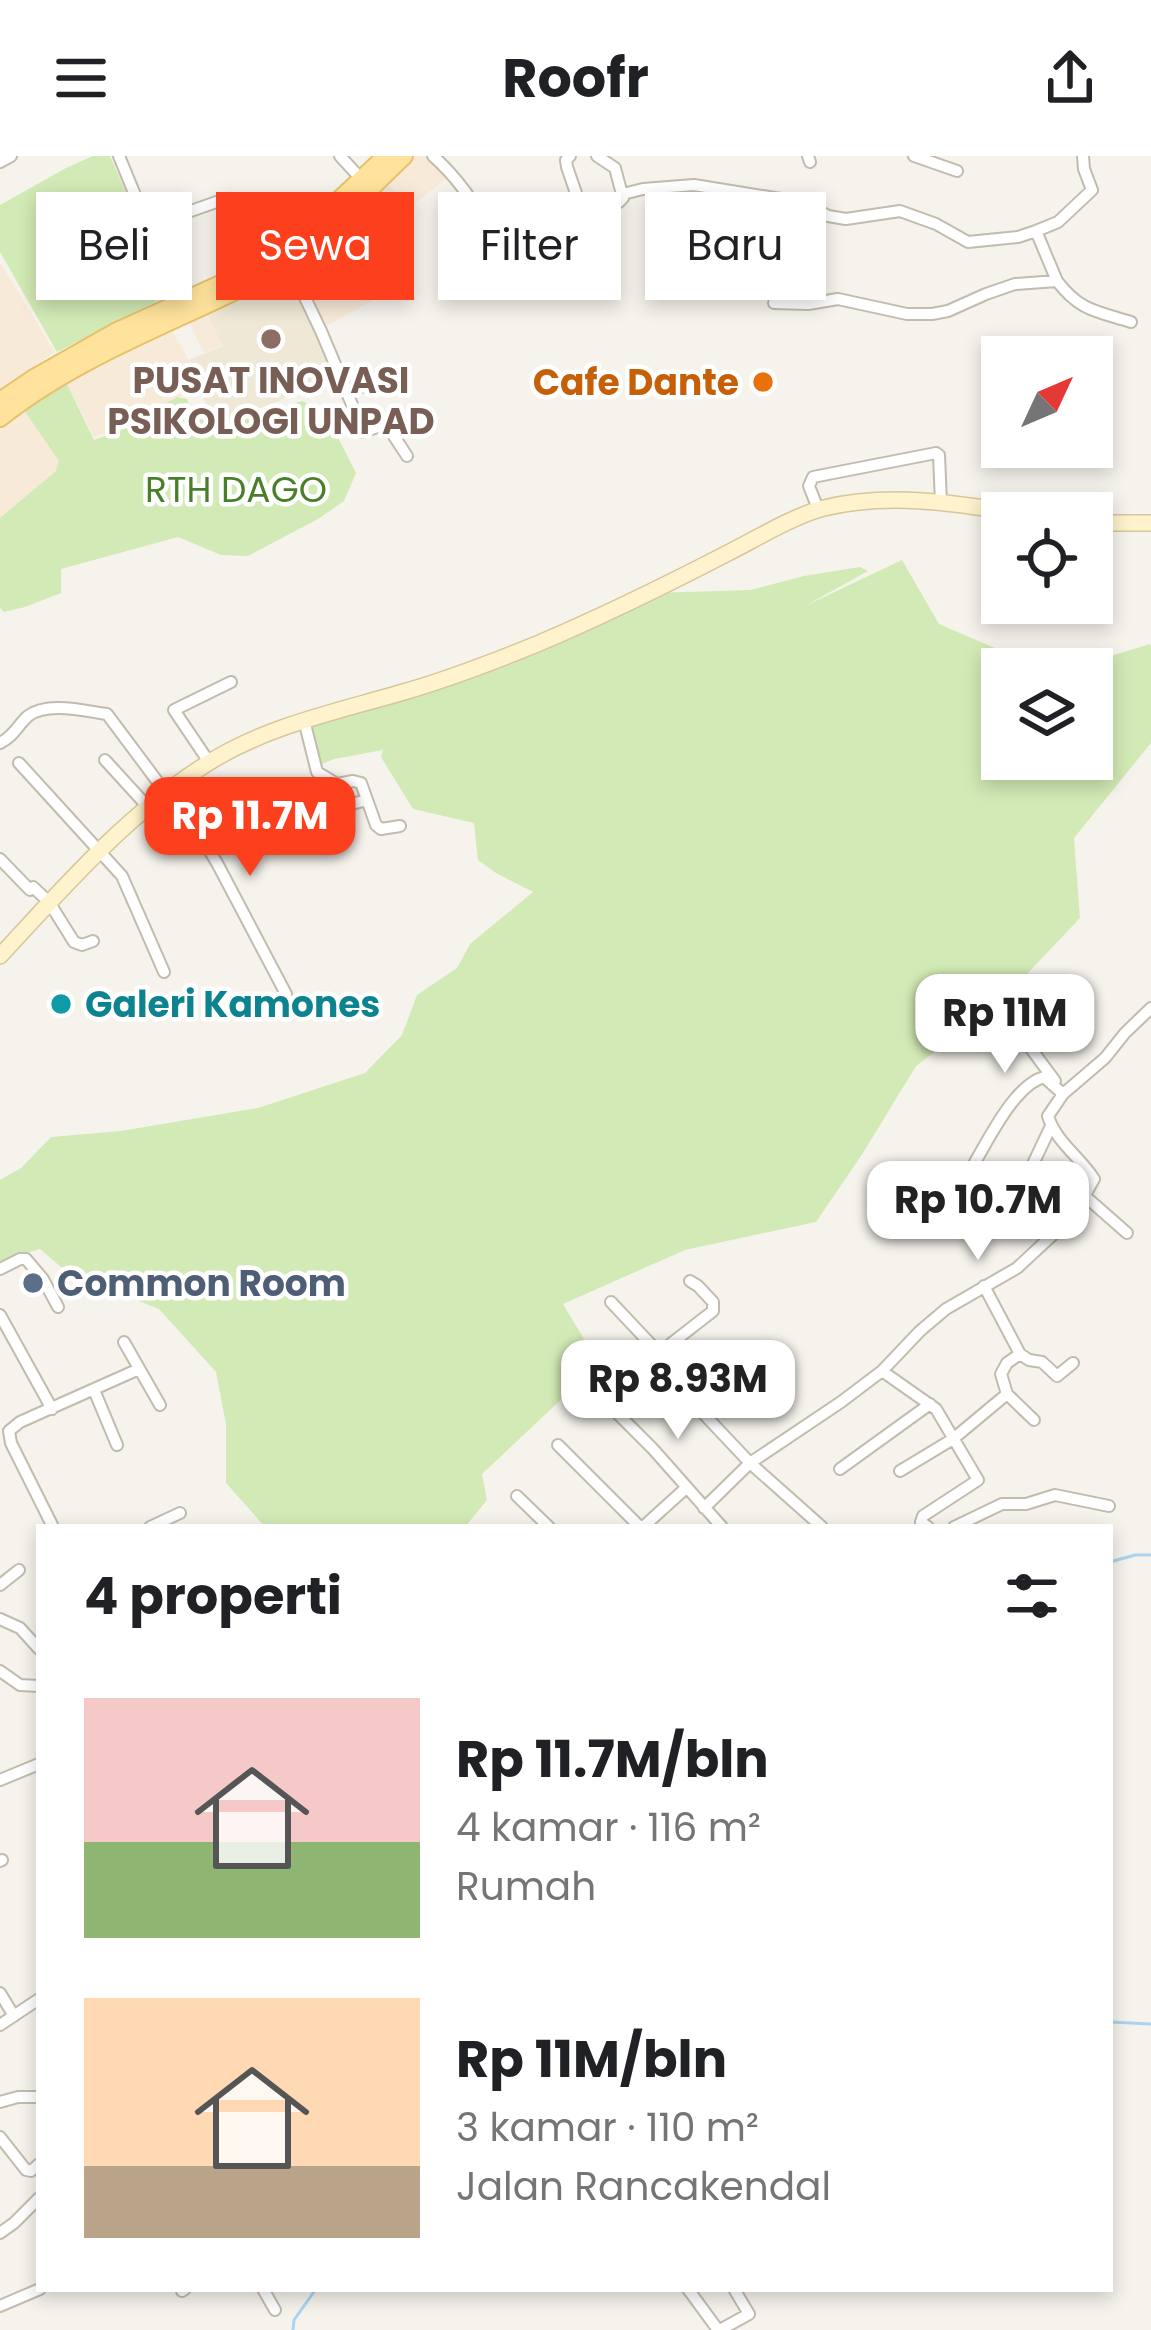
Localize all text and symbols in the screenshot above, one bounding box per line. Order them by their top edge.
text: Roofr [502,40,649,116]
icon: menu [48,45,114,111]
icon: share [1037,45,1103,111]
chip: Beli [36,192,192,300]
chip: Sewa [216,192,414,300]
chip: Filter [438,192,621,300]
chip: Baru [645,192,826,300]
marker: PUSAT INOVASI PSIKOLOGI UNPAD [258,326,284,352]
north arrow [981,336,1113,468]
map controls [981,336,1113,780]
place label: PUSAT INOVASI PSIKOLOGI UNPAD [107,355,435,447]
place label: Cafe Dante [533,357,739,408]
marker: Cafe Dante [750,369,776,395]
park label: RTH DAGO [145,464,327,515]
button: locate [981,492,1113,624]
button: layers [981,648,1113,780]
pin: Rp 11.7M [126,777,374,879]
text: Rp 11.7M [171,788,329,843]
pin: Rp 11M [907,974,1103,1076]
place label: Galeri Kamones [85,979,380,1030]
text: Rp 11M [942,985,1068,1040]
marker: Galeri Kamones [48,991,74,1017]
pin: Rp 10.7M [854,1161,1102,1263]
text: Rp 10.7M [894,1172,1062,1227]
place label: Common Room [57,1258,346,1309]
marker: Common Room [20,1270,46,1296]
pin: Rp 8.93M [554,1340,802,1442]
text: Rp 8.93M [588,1351,768,1406]
text: 4 properti [84,1560,342,1632]
icon: filters [999,1563,1065,1629]
text: Rp 11.7M/bln [456,1723,769,1795]
icon: home [180,1746,324,1890]
text: 4 kamar · 116 m² [456,1800,761,1855]
text: Rumah [456,1859,596,1914]
text: Rp 11M/bln [456,2023,727,2095]
icon: home [180,2046,324,2190]
text: 3 kamar · 110 m² [456,2100,759,2155]
text: Jalan Rancakendal [456,2159,831,2214]

